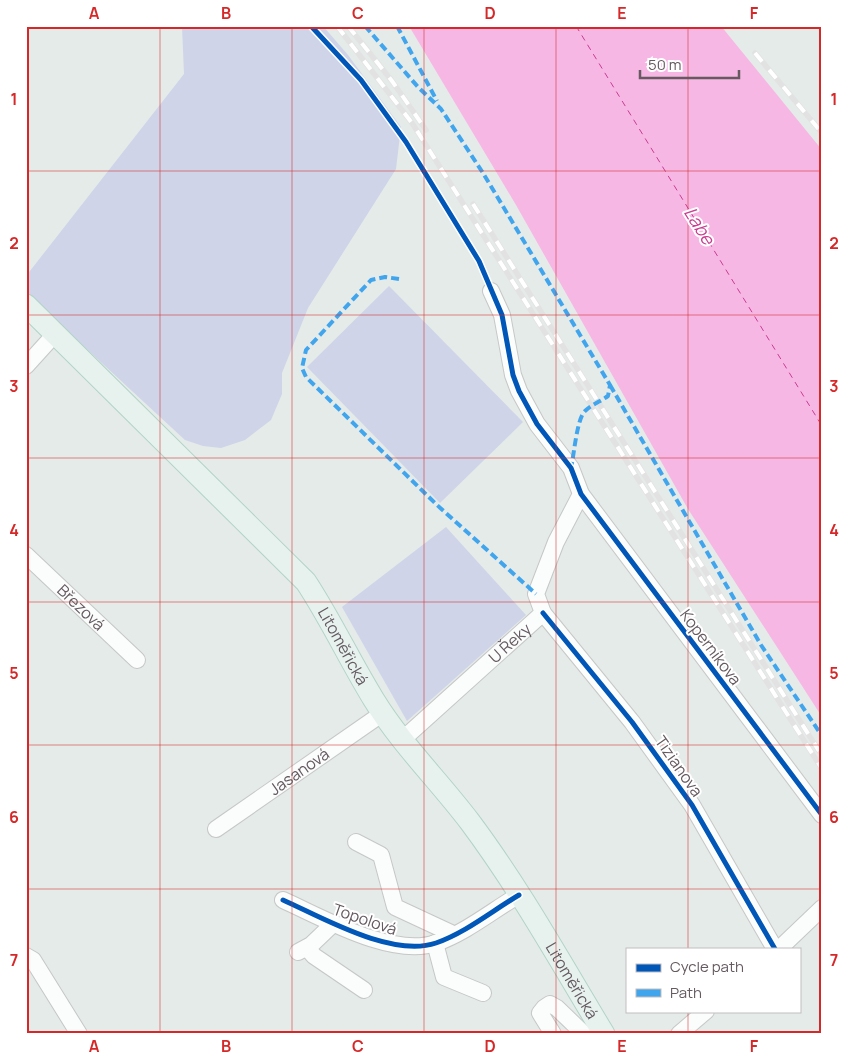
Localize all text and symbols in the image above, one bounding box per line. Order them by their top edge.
text: A [89,2,100,24]
text: B [221,2,231,24]
text: C [352,2,364,24]
text: D [484,2,496,24]
text: E [617,2,627,24]
text: F [750,2,759,24]
scale bar [640,48,739,80]
text: 50 m [648,54,682,75]
text: 1 [10,88,18,110]
text: 1 [830,88,838,110]
water label: Labe [679,202,722,250]
text: 2 [9,232,19,254]
text: 2 [829,232,839,254]
text: 3 [9,375,19,397]
text: 3 [829,375,839,397]
text: 4 [9,519,19,541]
text: 4 [829,519,839,541]
street label: Březová [52,579,110,635]
street label: Litoměřická [313,603,374,689]
street label: Koperníkova [675,605,747,689]
street label: U Řeky [484,618,536,668]
text: 5 [9,662,19,684]
text: 5 [829,662,839,684]
street label: Tizianova [650,731,708,801]
street label: Jasanová [264,743,333,800]
text: 6 [9,806,19,828]
text: 6 [829,806,839,828]
street label: Topolová [330,898,400,940]
street label: Litoměřická [541,938,603,1023]
legend [626,948,800,1012]
text: 7 [10,949,18,971]
text: 7 [830,949,838,971]
text: Cycle path [670,956,744,977]
text: Path [670,982,702,1003]
text: A [89,1035,100,1057]
text: B [221,1035,231,1057]
text: C [352,1035,364,1057]
text: D [484,1035,496,1057]
text: E [617,1035,627,1057]
text: F [750,1035,759,1057]

